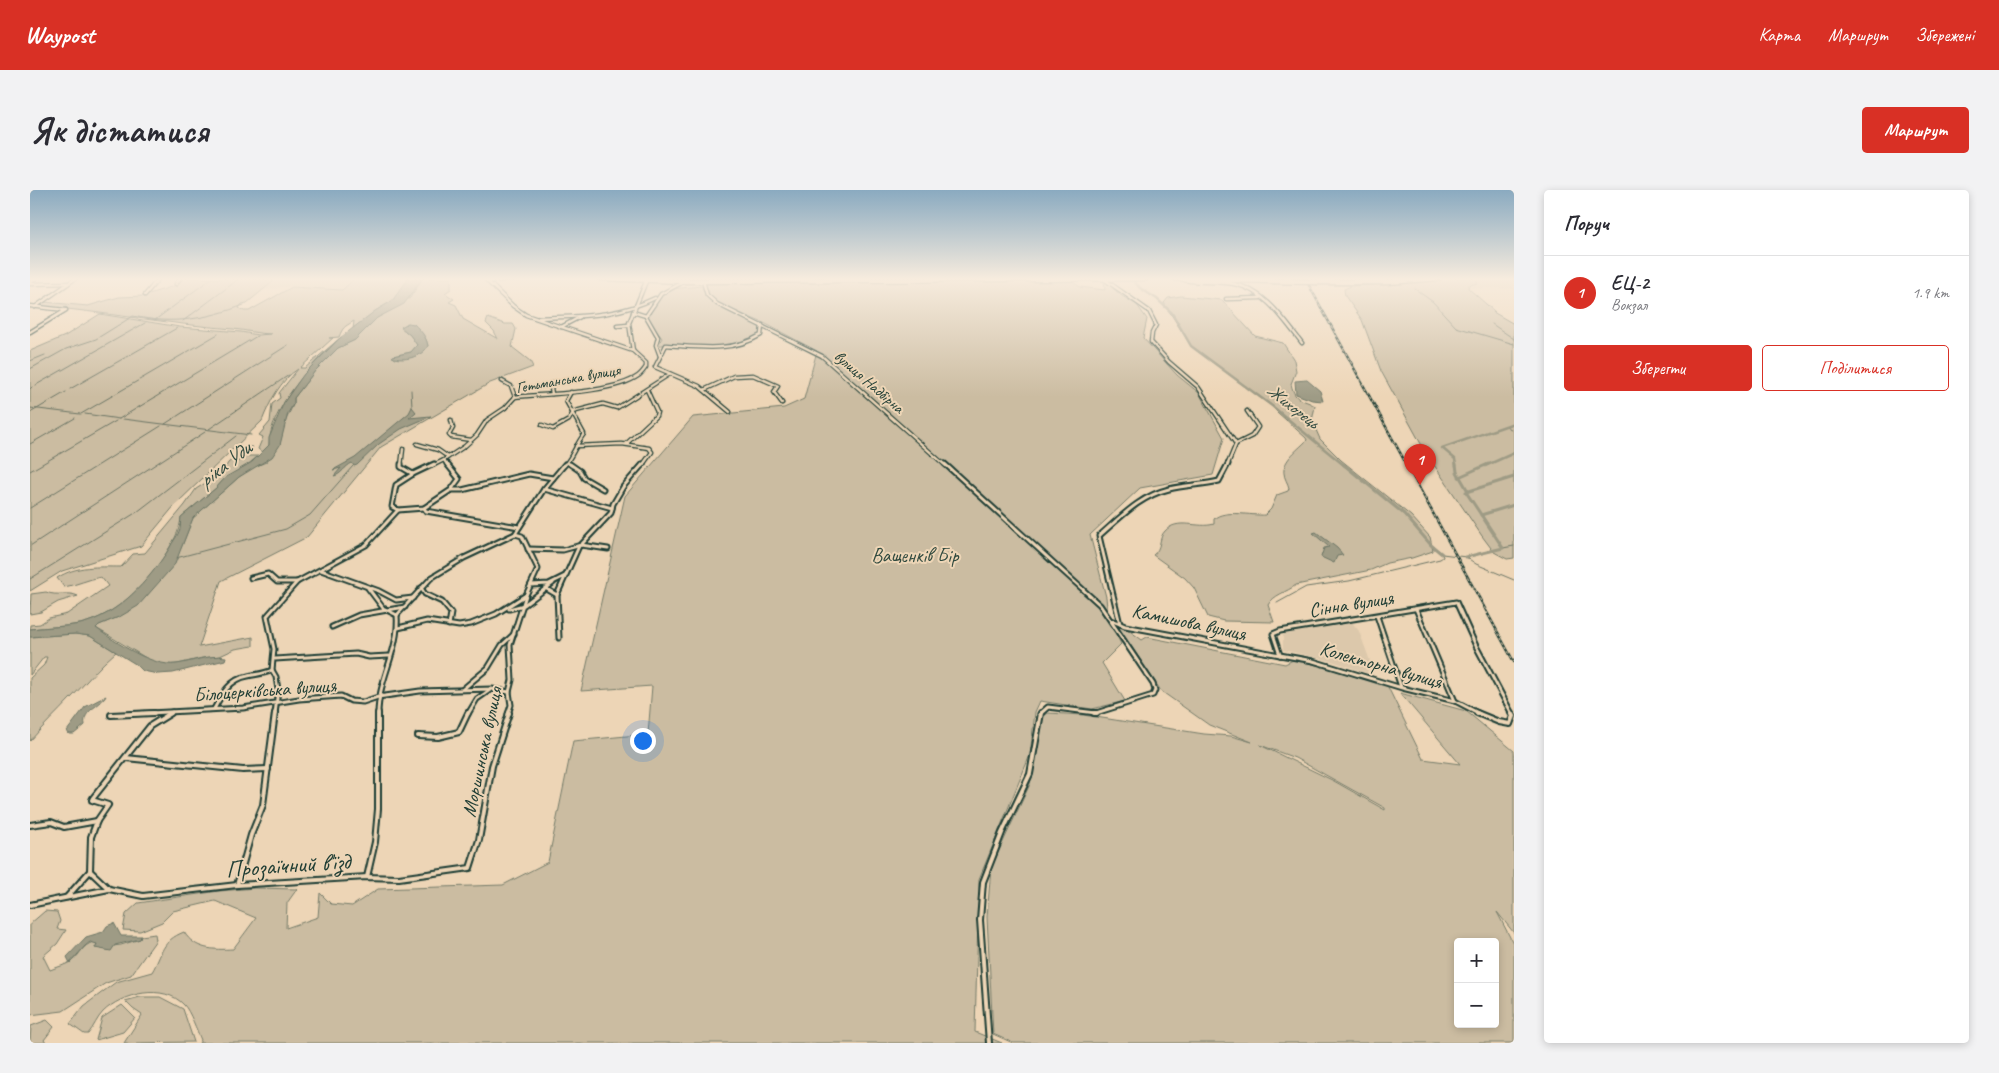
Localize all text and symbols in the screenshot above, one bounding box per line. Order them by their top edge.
text: Waypost [25,20,95,50]
text: Карта [1759,24,1800,46]
text: Маршрут [1828,24,1887,46]
text: Збережені [1915,24,1974,46]
button: Маршрут [1862,107,1969,153]
text: Як дістатися [30,108,208,153]
text: Поруч [1564,210,1609,236]
text: ЕЦ-2 [1611,271,1649,295]
text: 1 [1576,283,1584,303]
text: 1.9 km [1912,283,1949,303]
text: Вокзал [1611,295,1647,315]
button: Зберегти [1564,345,1752,391]
button: Поділитися [1762,345,1949,391]
street label: вулиця Надбірна [830,346,909,418]
street label: Гетьманська вулиця [514,360,623,398]
water label: Жихорець [1263,379,1325,434]
water label: ріка Уди [192,434,258,494]
pin: 1 [1404,444,1436,485]
park label: Ващенків Бір [871,543,960,568]
street label: Сінна вулиця [1307,585,1396,623]
street label: Камишова вулиця [1130,598,1249,646]
street label: Колекторна вулиця [1317,636,1446,695]
street label: Білоцерківська вулиця [193,673,338,707]
street label: Моршинська вулиця [456,683,508,819]
your location [630,728,656,754]
street label: Прозаїчний в'їзд [225,846,353,885]
map controls [1454,938,1499,1028]
button: + [1454,938,1499,983]
button: − [1454,983,1499,1028]

